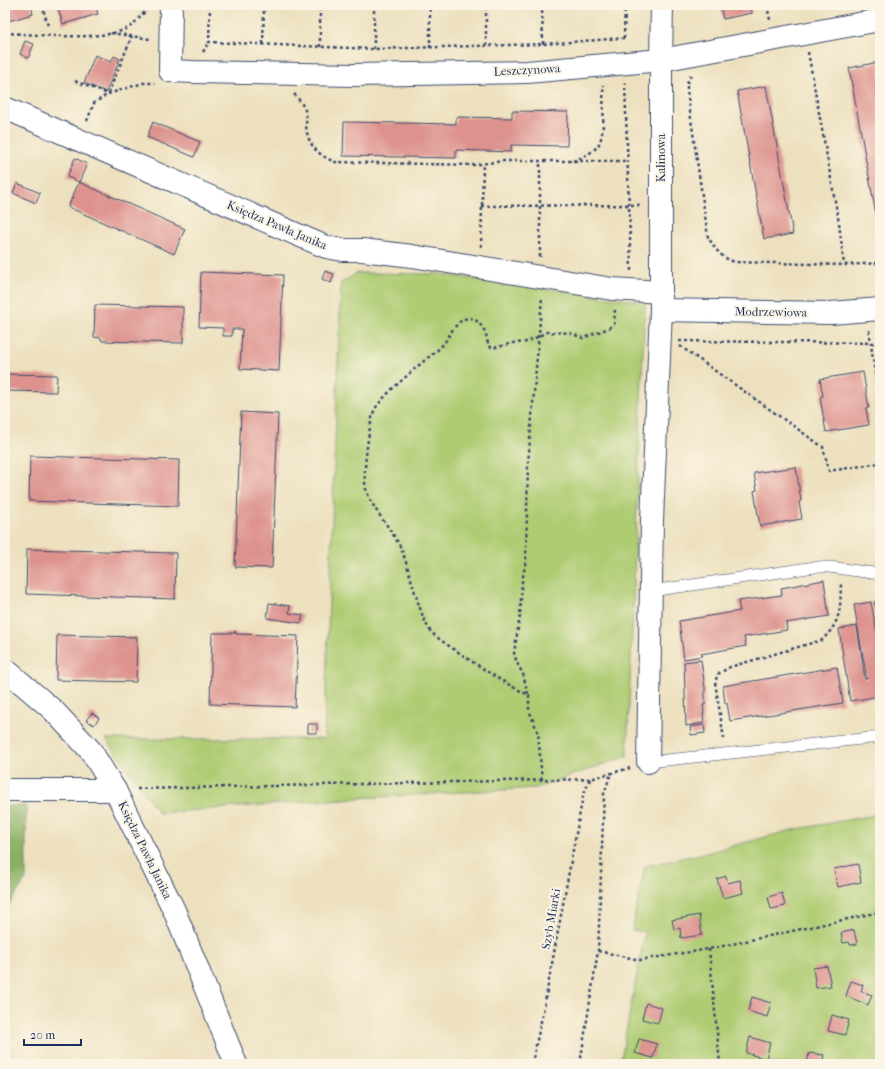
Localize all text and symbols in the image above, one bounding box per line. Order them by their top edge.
street label: Leszczynowa [493,61,561,79]
street label: Kalinowa [654,133,668,182]
street label: Księdza Pawła Janika [225,198,330,253]
street label: Modrzewiowa [735,304,808,320]
street label: Księdza Pawła Janika [115,799,175,902]
street label: Szyb Miarki [539,887,563,951]
scale bar [24,1021,81,1047]
text: 20 m [30,1028,55,1042]

